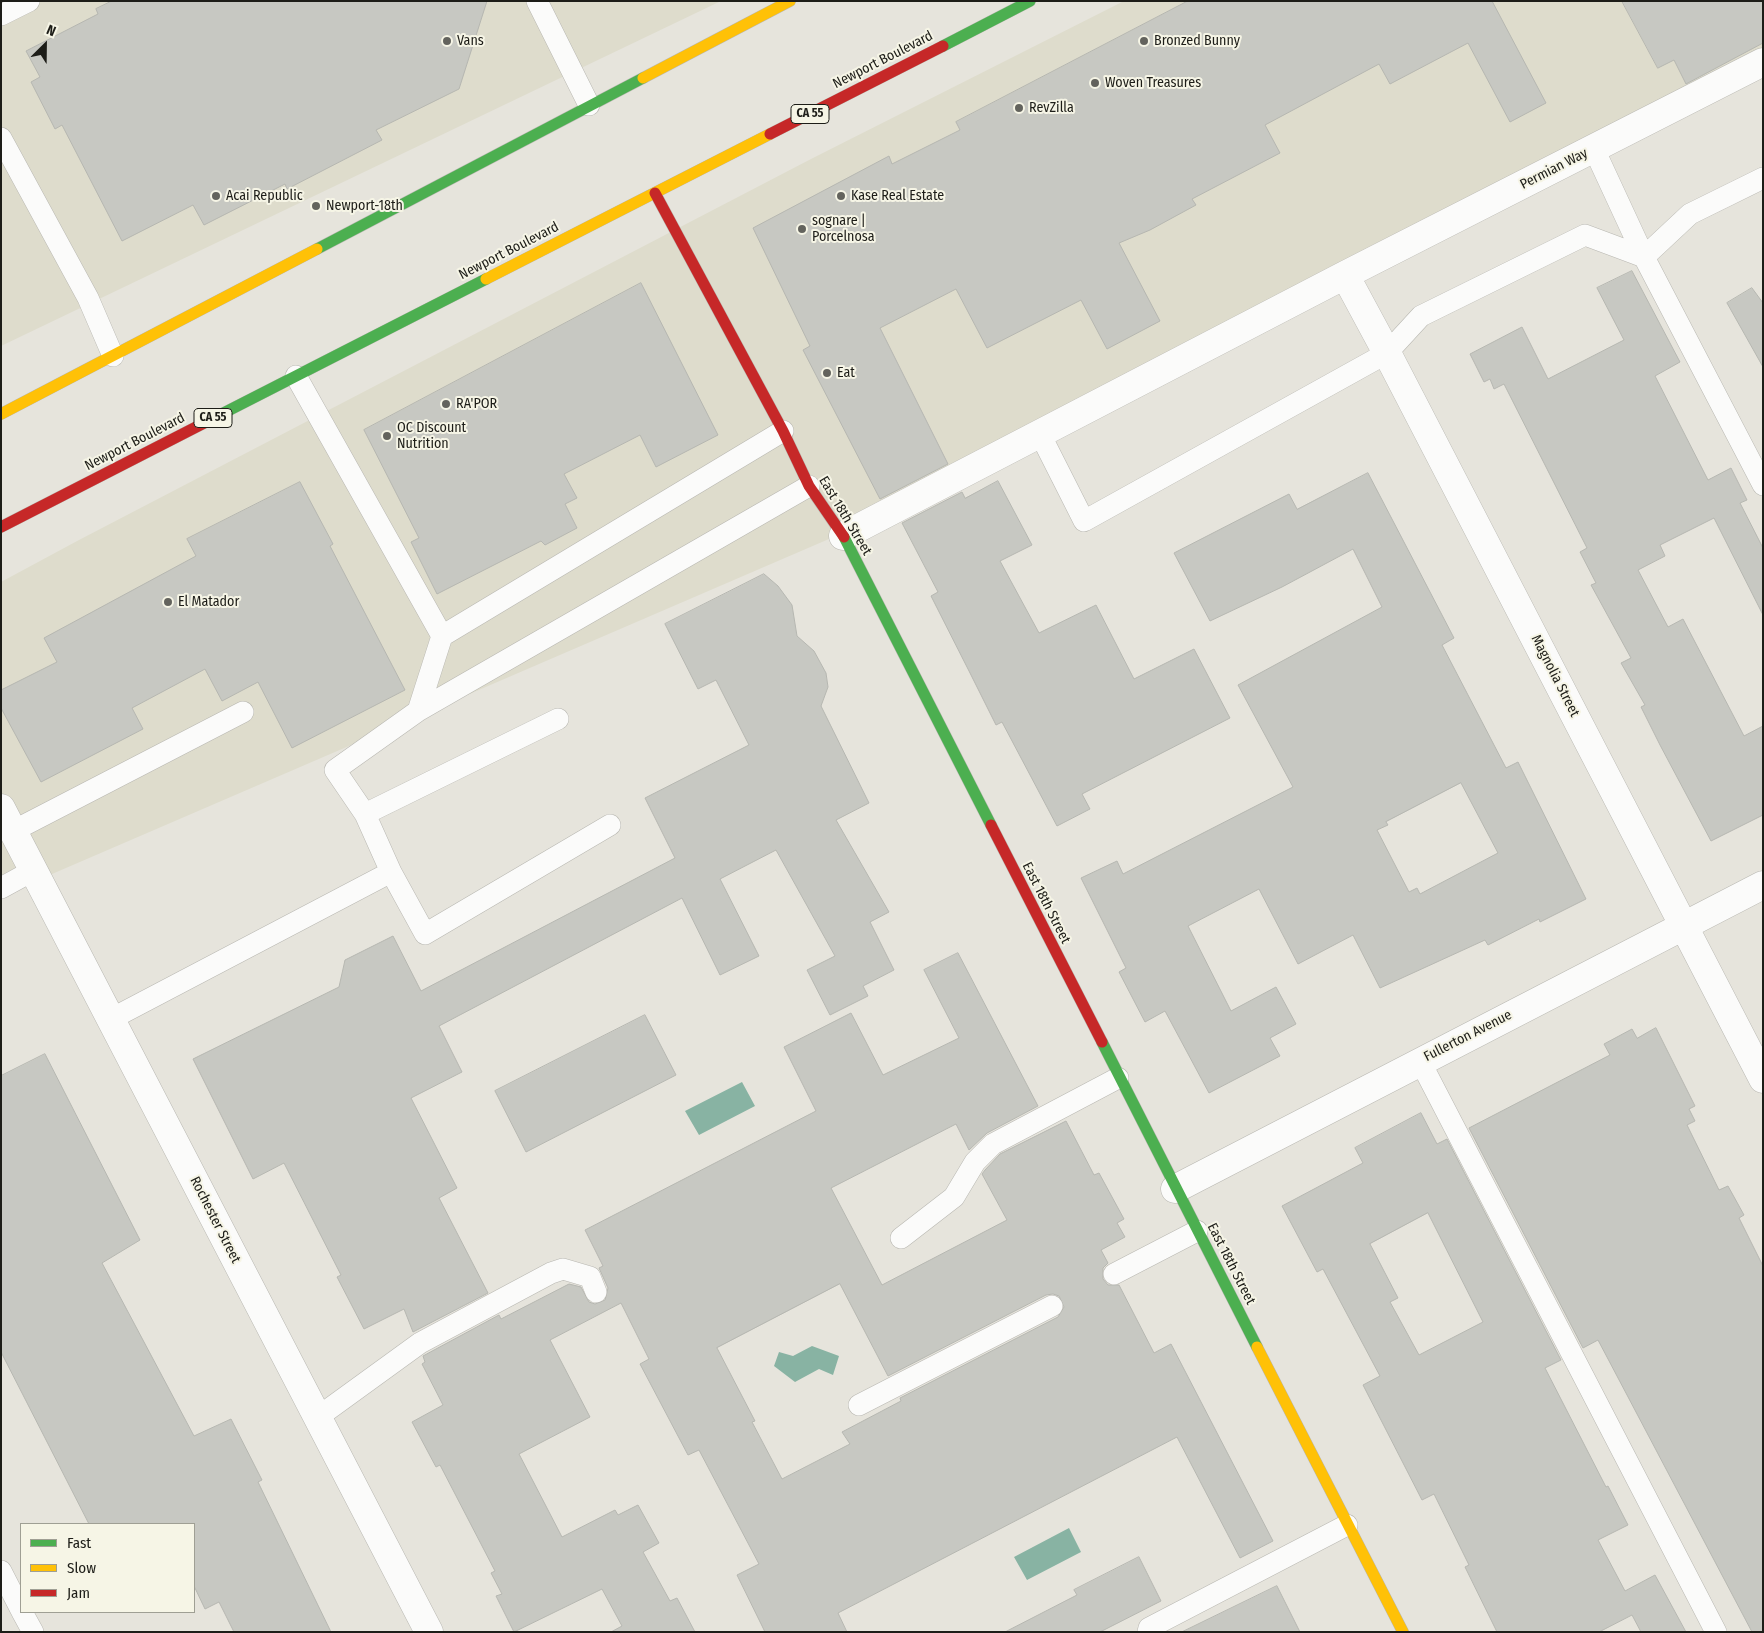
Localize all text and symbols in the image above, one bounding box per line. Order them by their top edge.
north arrow [20,20,70,70]
text: N [44,21,58,40]
street label: Newport Boulevard [830,28,936,92]
place label: Vans [457,33,484,49]
place label: Bronzed Bunny [1154,33,1240,49]
marker: Vans [441,35,453,47]
marker: Bronzed Bunny [1138,35,1150,47]
place label: Woven Treasures [1105,75,1201,91]
marker: Woven Treasures [1089,77,1101,89]
place label: RevZilla [1029,100,1074,116]
marker: RevZilla [1013,102,1025,114]
road number: CA 55 [791,105,829,124]
street label: Permian Way [1517,145,1591,193]
place label: Acai Republic [226,188,303,204]
place label: Kase Real Estate [851,188,944,204]
marker: Acai Republic [210,190,222,202]
marker: Kase Real Estate [835,190,847,202]
place label: Newport-18th [326,198,403,214]
marker: Newport-18th [310,200,322,212]
place label: sognare | Porcelnosa [812,213,875,246]
street label: Newport Boulevard [456,219,562,283]
marker: sognare | Porcelnosa [796,223,808,235]
place label: Eat [837,365,855,381]
marker: Eat [821,367,833,379]
place label: RA'POR [456,396,497,412]
marker: RA'POR [440,398,452,410]
road number: CA 55 [194,408,232,428]
street label: Newport Boulevard [82,410,188,474]
place label: OC Discount Nutrition [397,420,466,452]
marker: OC Discount Nutrition [381,430,393,442]
street label: East 18th Street [815,473,875,559]
place label: El Matador [178,594,239,610]
marker: El Matador [162,596,174,608]
street label: Magnolia Street [1527,632,1583,720]
street label: East 18th Street [1018,859,1074,947]
street label: Fullerton Avenue [1421,1007,1515,1065]
street label: Rochester Street [186,1174,244,1266]
street label: East 18th Street [1203,1220,1259,1308]
legend [20,1523,195,1613]
text: Fast [67,1534,91,1552]
text: Slow [67,1559,96,1577]
text: Jam [67,1584,90,1602]

